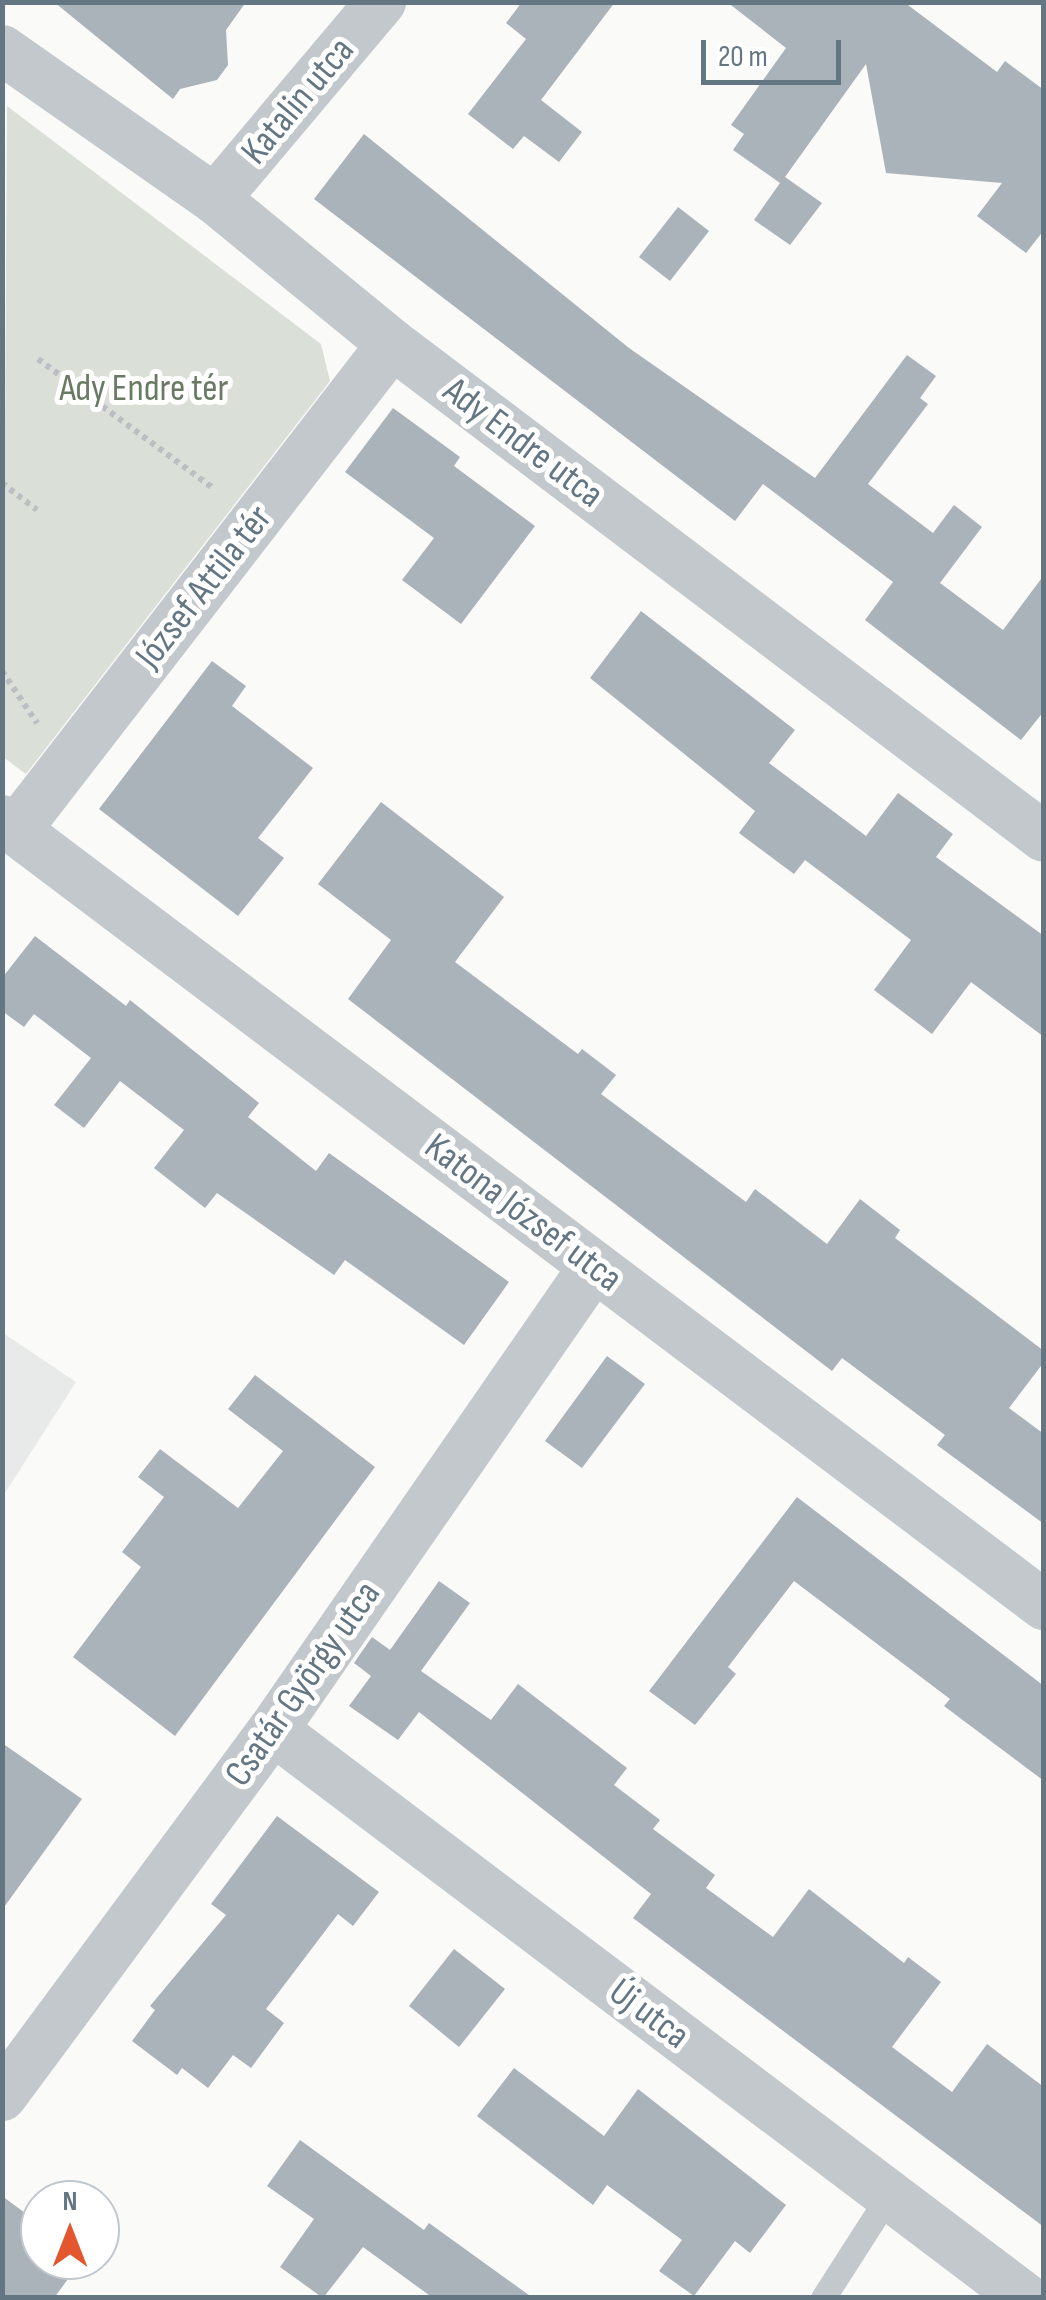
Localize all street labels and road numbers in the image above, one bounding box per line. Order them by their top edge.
street label: Katalin utca [232,28,364,174]
street label: Ady Endre utca [434,368,612,518]
street label: József Attila tér [126,496,282,678]
street label: Katona József utca [415,1124,631,1302]
street label: Csatár György utca [216,1573,390,1795]
street label: Új utca [600,1969,698,2059]

